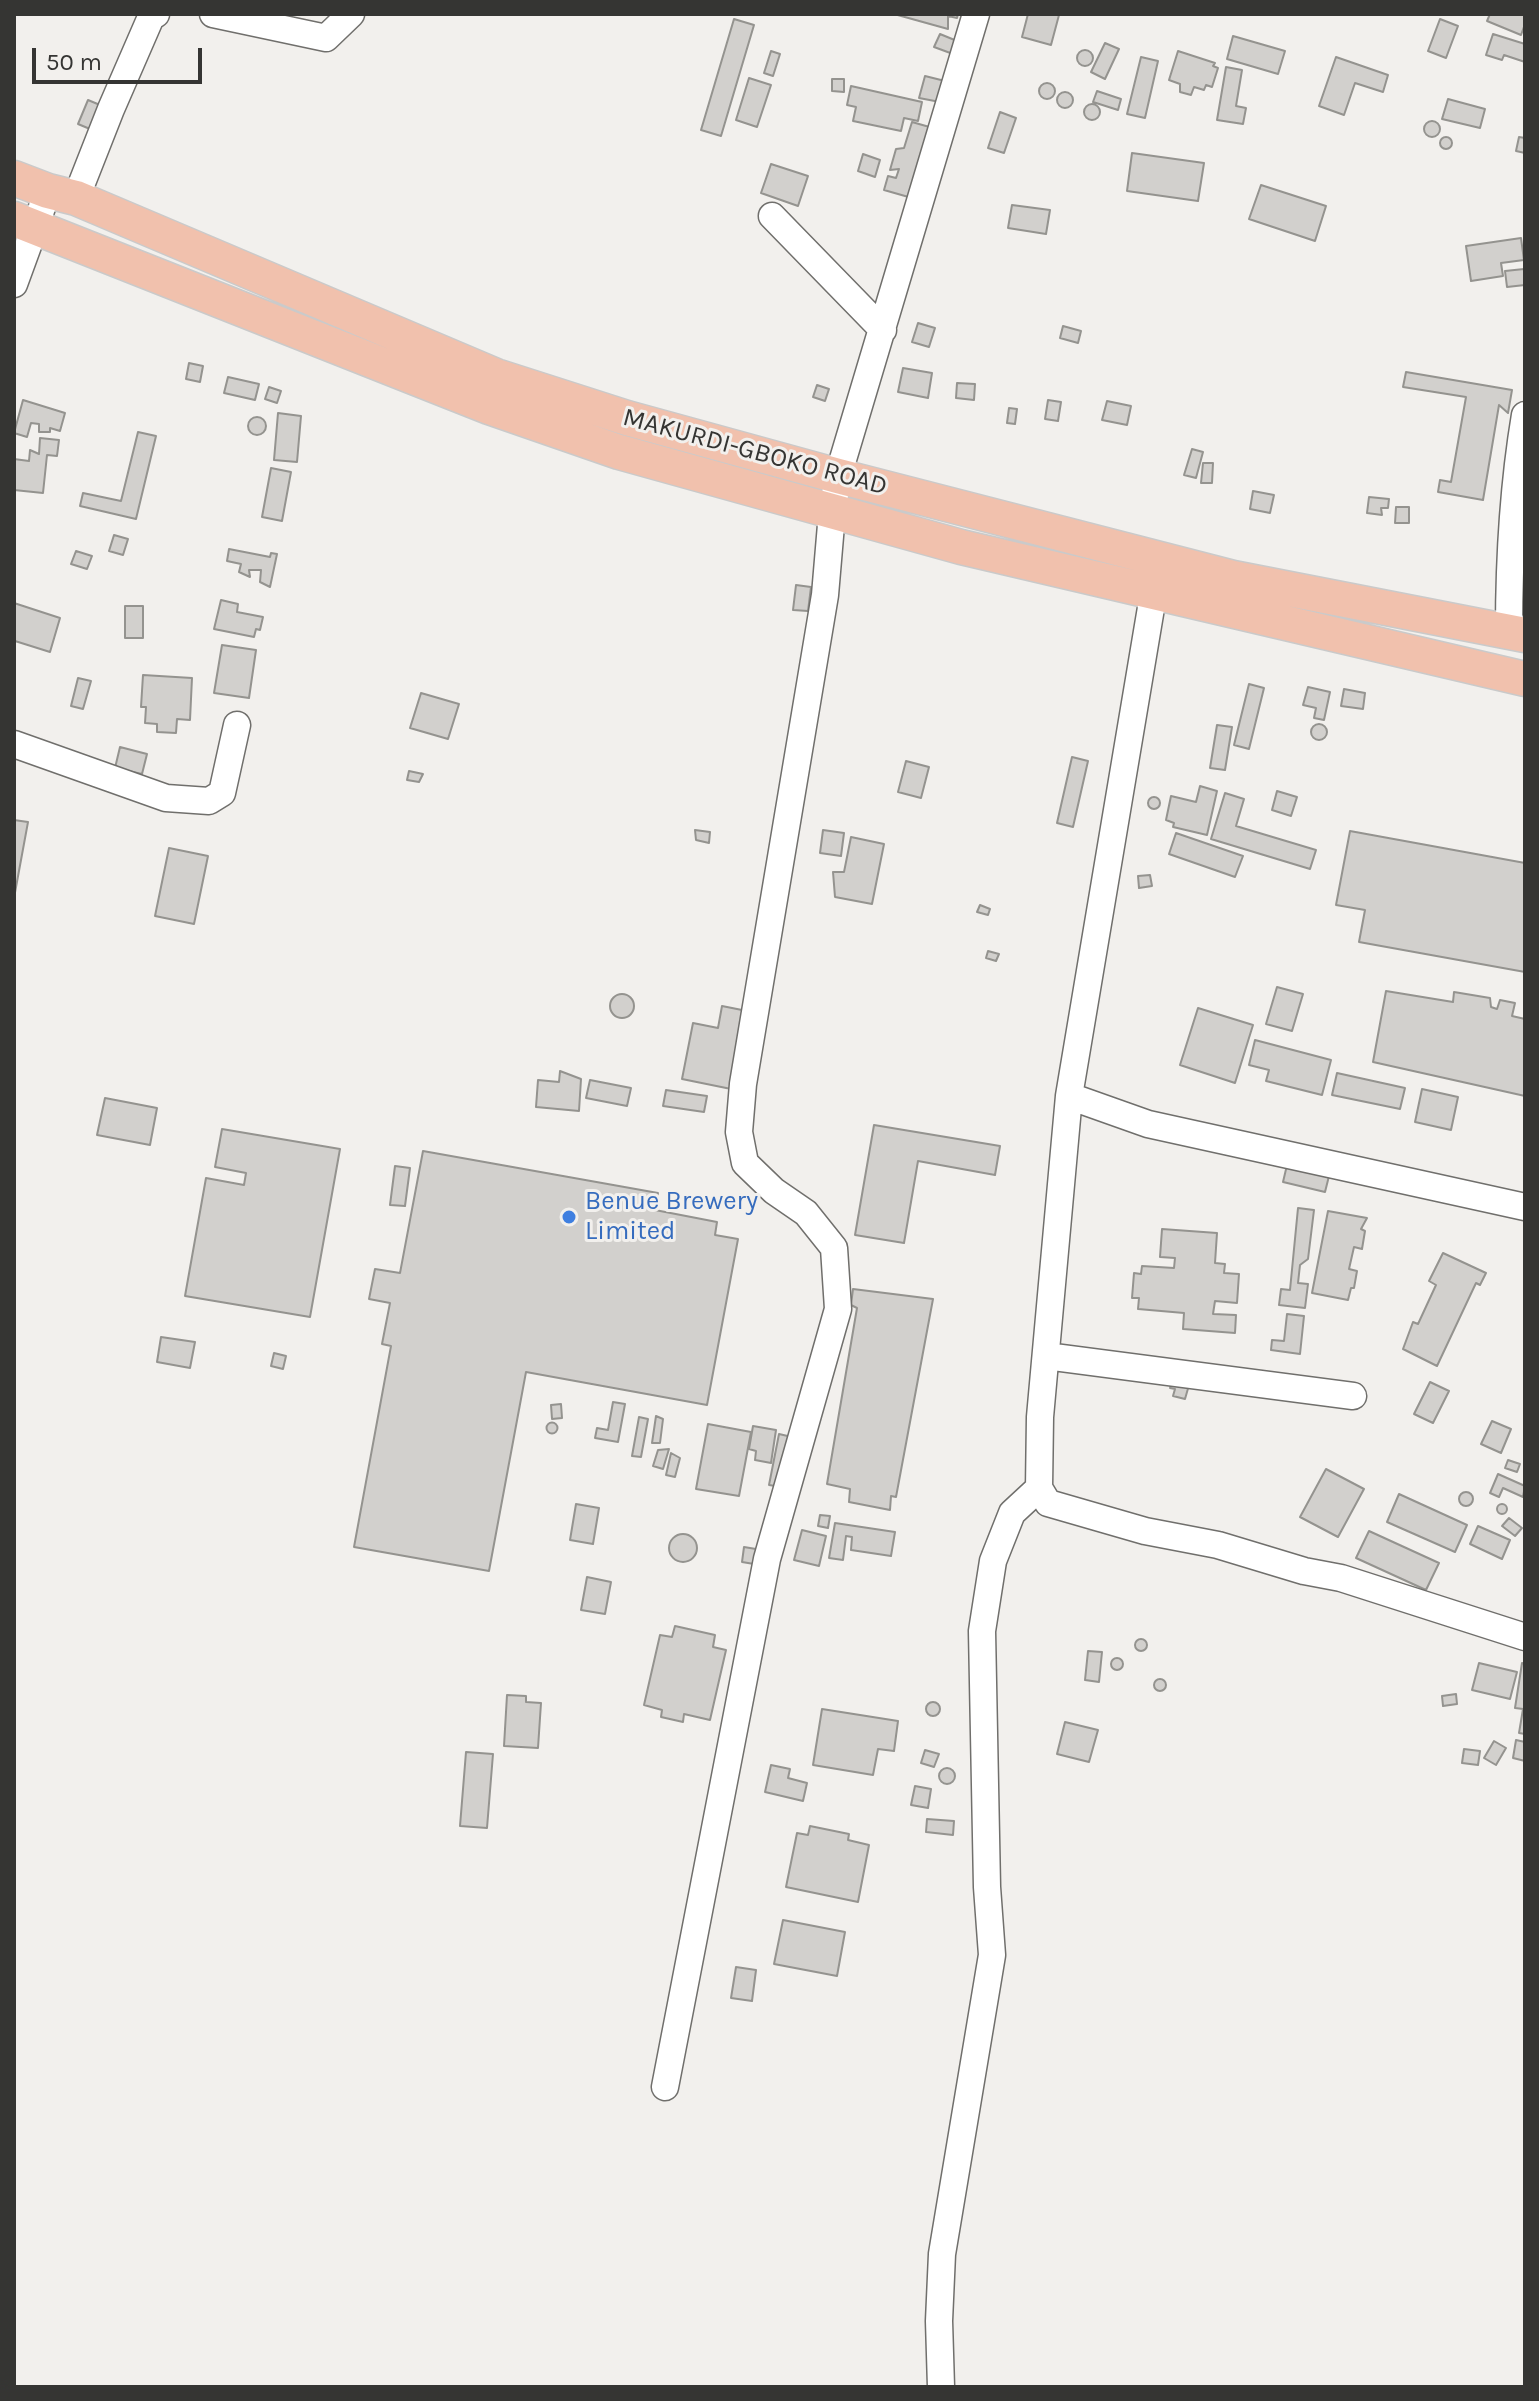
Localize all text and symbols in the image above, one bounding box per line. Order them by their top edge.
scale bar [36,32,206,82]
text: 50 m [46,48,102,76]
street label: MAKURDI-GBOKO ROAD [619,402,891,502]
place label: Benue Brewery Limited [585,1186,758,1248]
marker: Benue Brewery Limited [560,1208,578,1226]

